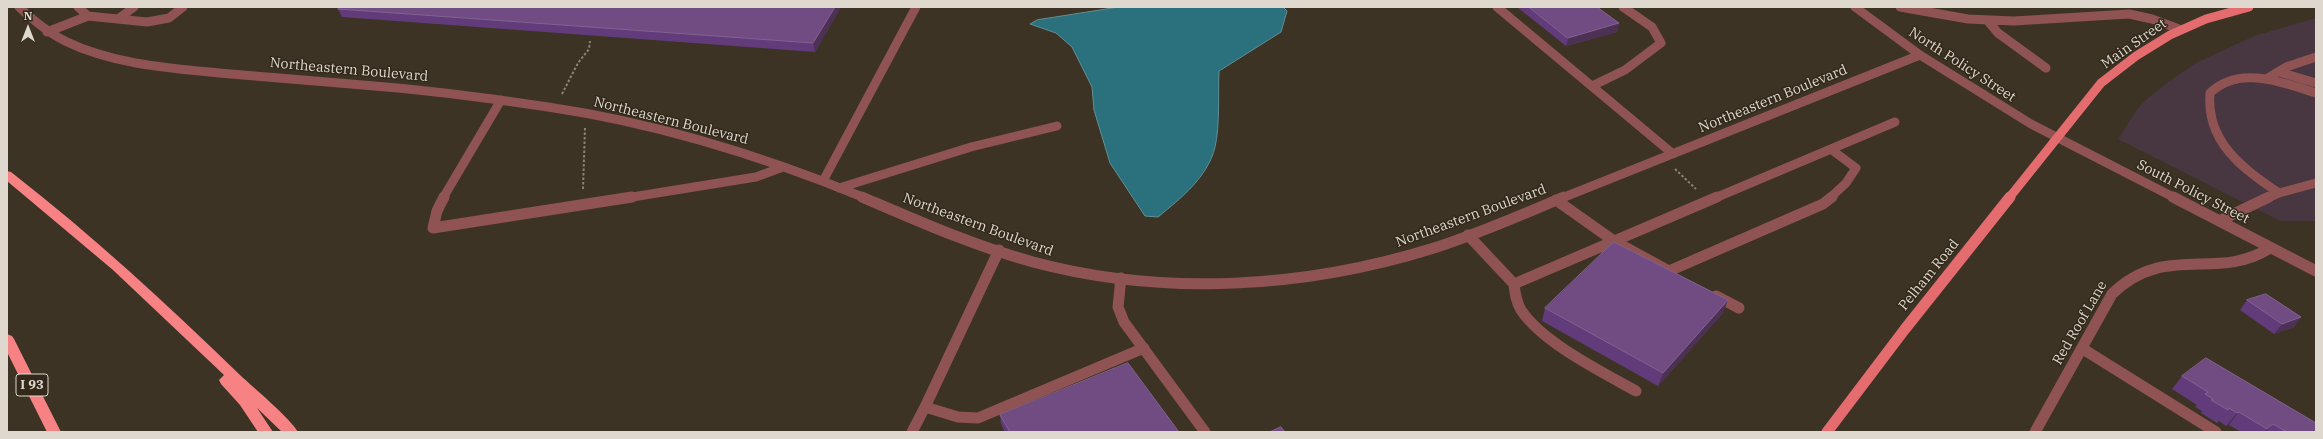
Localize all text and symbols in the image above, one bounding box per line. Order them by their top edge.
north arrow [8,8,48,48]
text: N [24,9,32,23]
street label: Main Street [2098,15,2170,73]
street label: North Policy Street [1905,24,2019,106]
street label: Northeastern Boulevard [269,55,429,85]
street label: Northeastern Boulevard [1696,61,1850,137]
street label: Northeastern Boulevard [592,94,750,148]
street label: South Policy Street [2134,156,2252,228]
street label: Northeastern Boulevard [1393,181,1549,251]
street label: Northeastern Boulevard [900,190,1056,260]
street label: Pelham Road [1895,236,1963,314]
street label: Red Roof Lane [2049,278,2111,368]
road number: I 93 [16,374,48,396]

